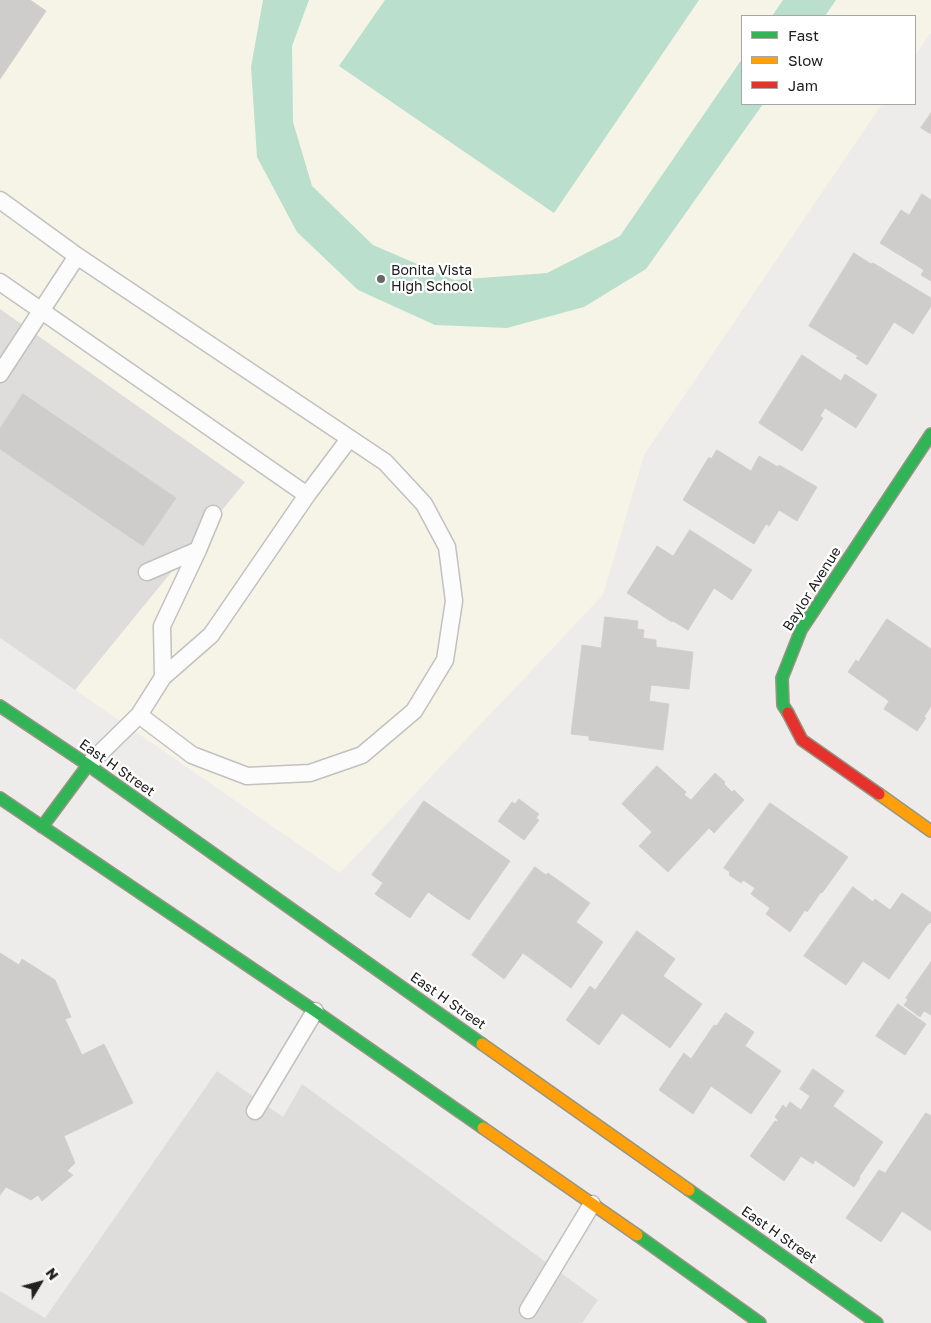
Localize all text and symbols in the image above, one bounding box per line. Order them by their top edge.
legend [741,15,916,105]
text: Fast [788,26,819,44]
text: Slow [788,51,823,69]
text: Jam [788,76,818,94]
place label: Bonita Vista High School [391,263,473,296]
marker: Bonita Vista High School [375,273,387,285]
street label: Baylor Avenue [779,544,845,634]
street label: East H Street [76,736,158,800]
street label: East H Street [407,969,489,1033]
street label: East H Street [738,1203,820,1267]
north arrow [15,1258,65,1308]
text: N [42,1264,62,1283]

